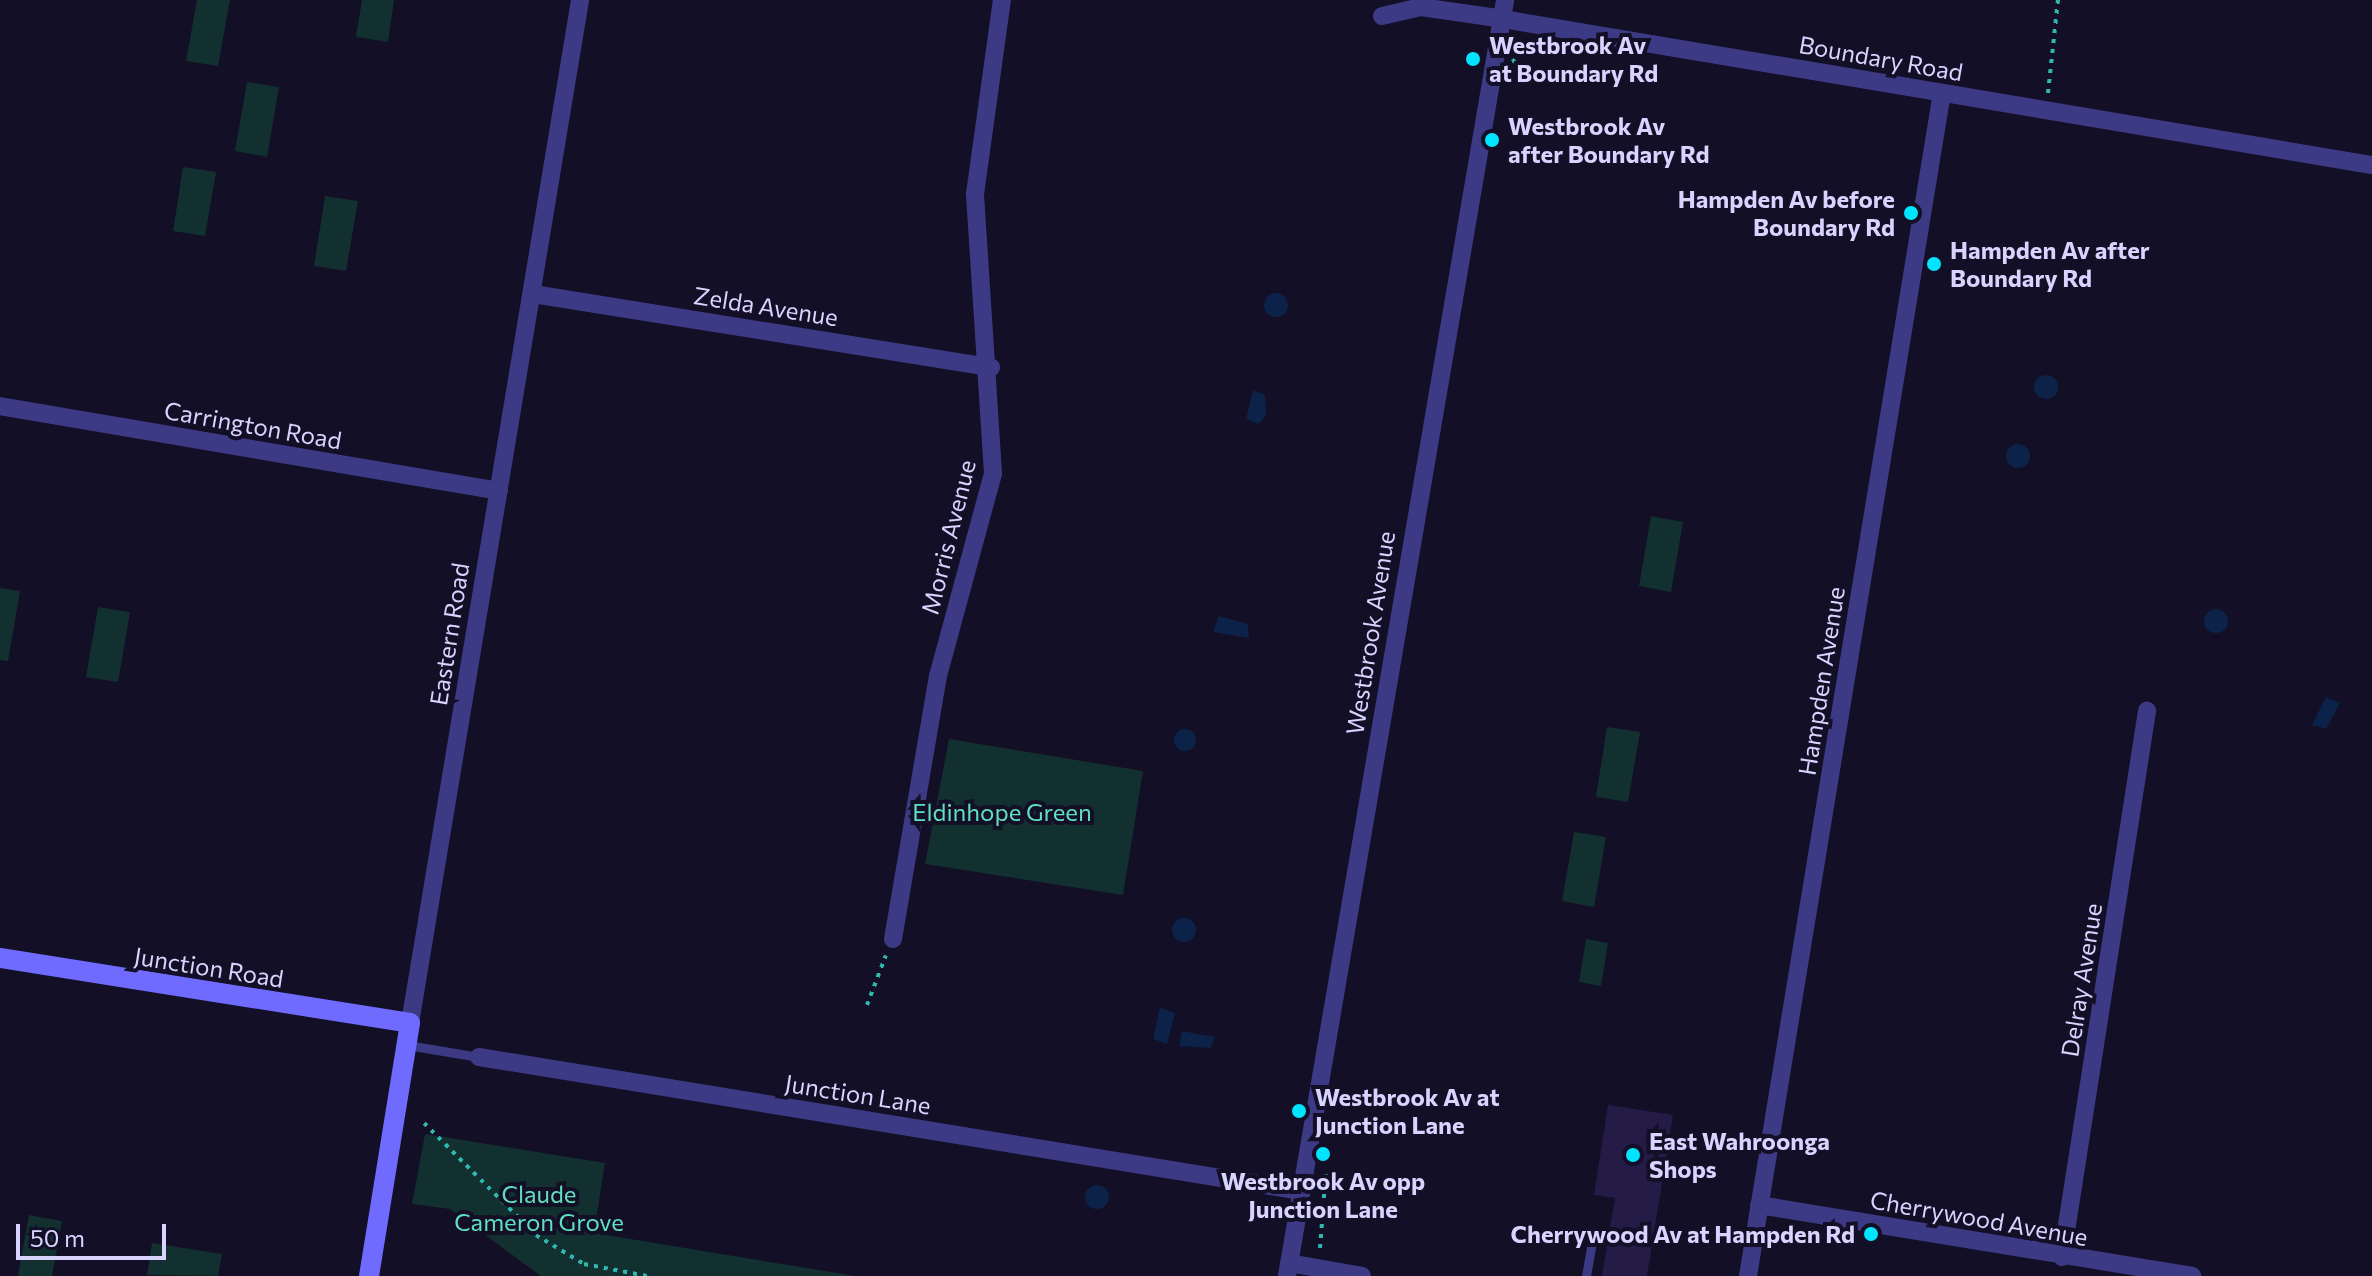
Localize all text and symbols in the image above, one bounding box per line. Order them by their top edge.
street label: Boundary Road [1797,29,1965,87]
place label: Westbrook Av at Boundary Rd [1489,31,1658,87]
marker: Westbrook Av at Boundary Rd [1464,50,1482,68]
place label: Westbrook Av after Boundary Rd [1508,112,1710,168]
marker: Westbrook Av after Boundary Rd [1483,131,1501,149]
place label: Hampden Av before Boundary Rd [1678,185,1895,241]
marker: Hampden Av before Boundary Rd [1902,204,1920,222]
place label: Hampden Av after Boundary Rd [1950,236,2150,292]
marker: Hampden Av after Boundary Rd [1925,255,1943,273]
street label: Zelda Avenue [692,280,840,332]
street label: Carrington Road [162,395,344,455]
street label: Morris Avenue [915,457,981,617]
street label: Westbrook Avenue [1340,529,1400,737]
street label: Eastern Road [424,561,474,707]
street label: Hampden Avenue [1792,585,1850,777]
park label: Eldinhope Green [912,798,1092,826]
street label: Delray Avenue [2055,901,2107,1059]
street label: Junction Road [132,941,286,993]
street label: Junction Lane [783,1068,933,1120]
place label: Westbrook Av at Junction Lane [1315,1083,1500,1139]
marker: Westbrook Av at Junction Lane [1290,1102,1308,1120]
place label: East Wahroonga Shops [1649,1127,1830,1183]
marker: Westbrook Av opp Junction Lane [1314,1145,1332,1163]
marker: East Wahroonga Shops [1624,1146,1642,1164]
place label: Westbrook Av opp Junction Lane [1221,1167,1425,1223]
park label: Claude Cameron Grove [454,1180,624,1236]
street label: Cherrywood Avenue [1868,1185,2090,1251]
scale bar [20,1208,170,1258]
place label: Cherrywood Av at Hampden Rd [1511,1220,1855,1248]
text: 50 m [30,1223,85,1252]
marker: Cherrywood Av at Hampden Rd [1862,1225,1880,1243]

